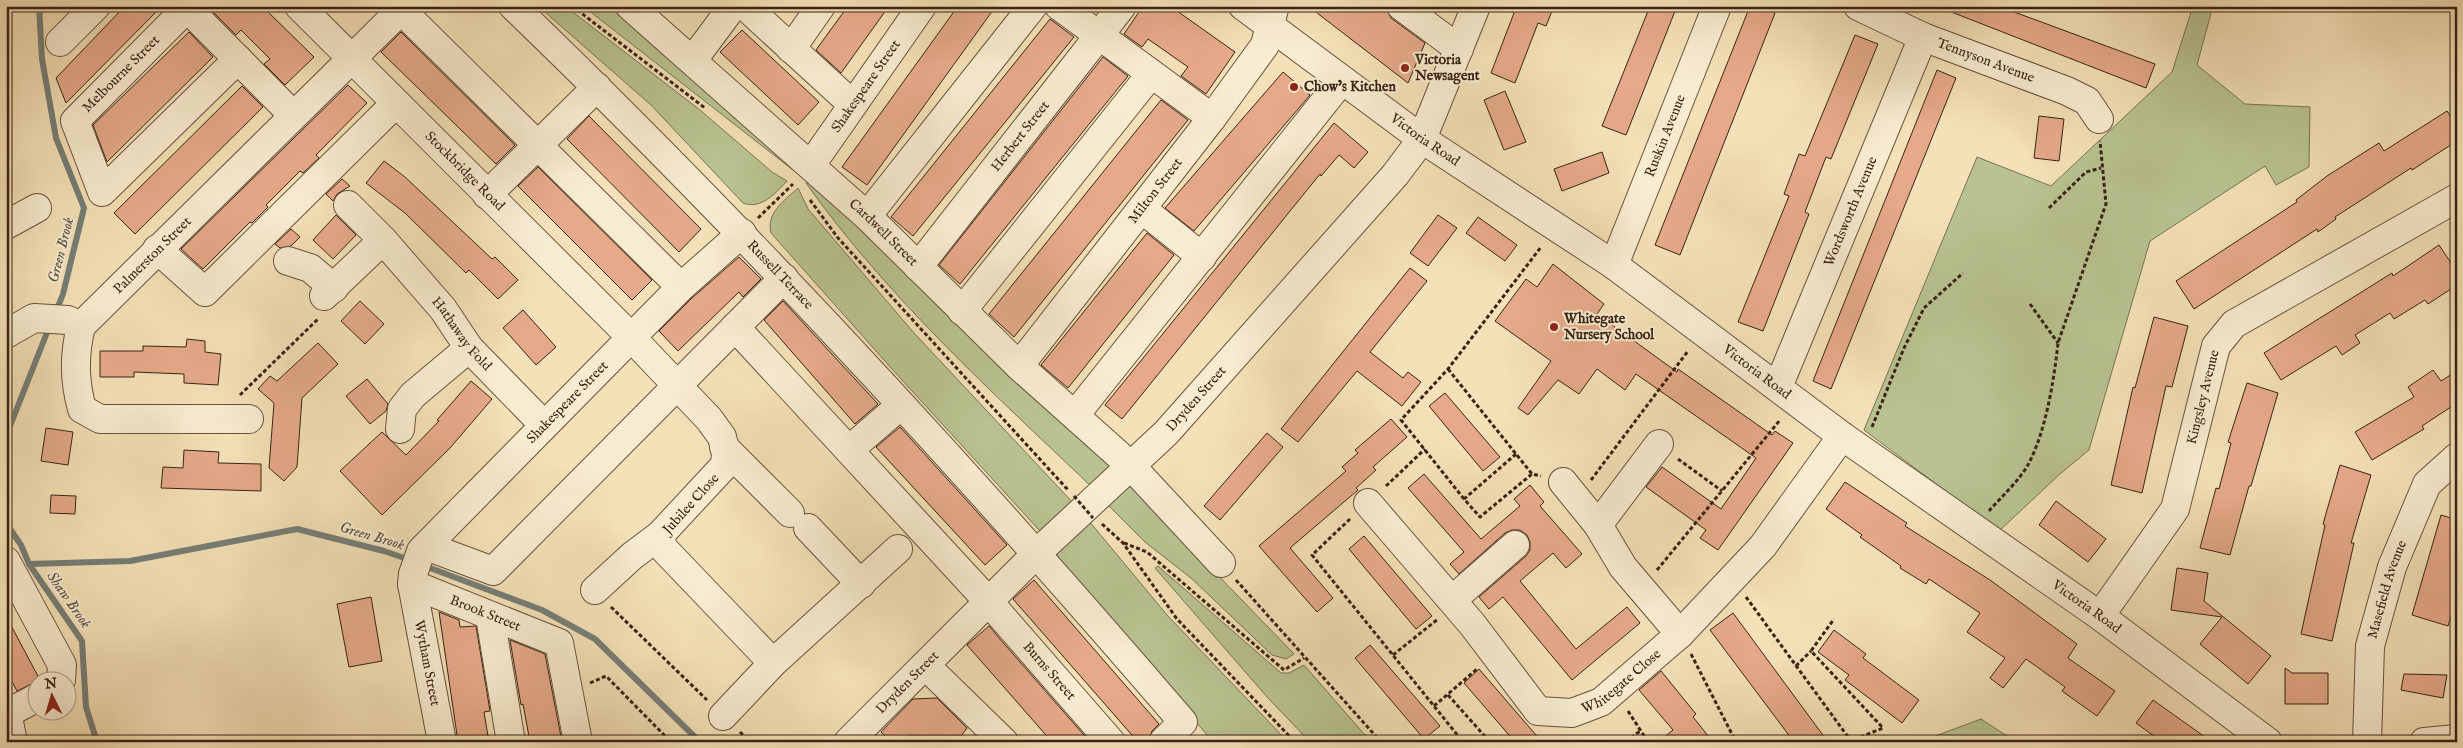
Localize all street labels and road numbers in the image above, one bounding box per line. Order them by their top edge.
street label: Melbourne Street [78,31,164,117]
street label: Tennyson Avenue [1934,34,2038,87]
street label: Shakespeare Street [827,36,905,136]
street label: Ruskin Avenue [1641,91,1690,180]
street label: Herbert Street [987,97,1054,175]
street label: Victoria Road [1386,109,1464,171]
street label: Stockbridge Road [421,128,509,215]
street label: Wordsworth Avenue [1820,153,1882,269]
street label: Milton Street [1124,154,1187,227]
street label: Cardwell Street [845,195,922,270]
street label: Palmerston Street [110,213,196,298]
street label: Russell Terrace [743,236,818,314]
street label: Hathaway Fold [427,293,496,375]
street label: Victoria Road [1718,340,1795,404]
street label: Kingsley Avenue [2183,347,2224,446]
street label: Shakespeare Street [523,357,612,447]
street label: Dryden Street [1162,362,1230,436]
street label: Jubilee Close [658,469,724,540]
street label: Masefield Avenue [2363,537,2411,641]
street label: Victoria Road [2048,576,2125,638]
street label: Brook Street [447,591,524,636]
street label: Wytham Street [410,619,444,708]
street label: Burns Street [1019,638,1080,704]
street label: Whitegate Close [1579,645,1665,718]
street label: Dryden Street [872,647,943,718]

